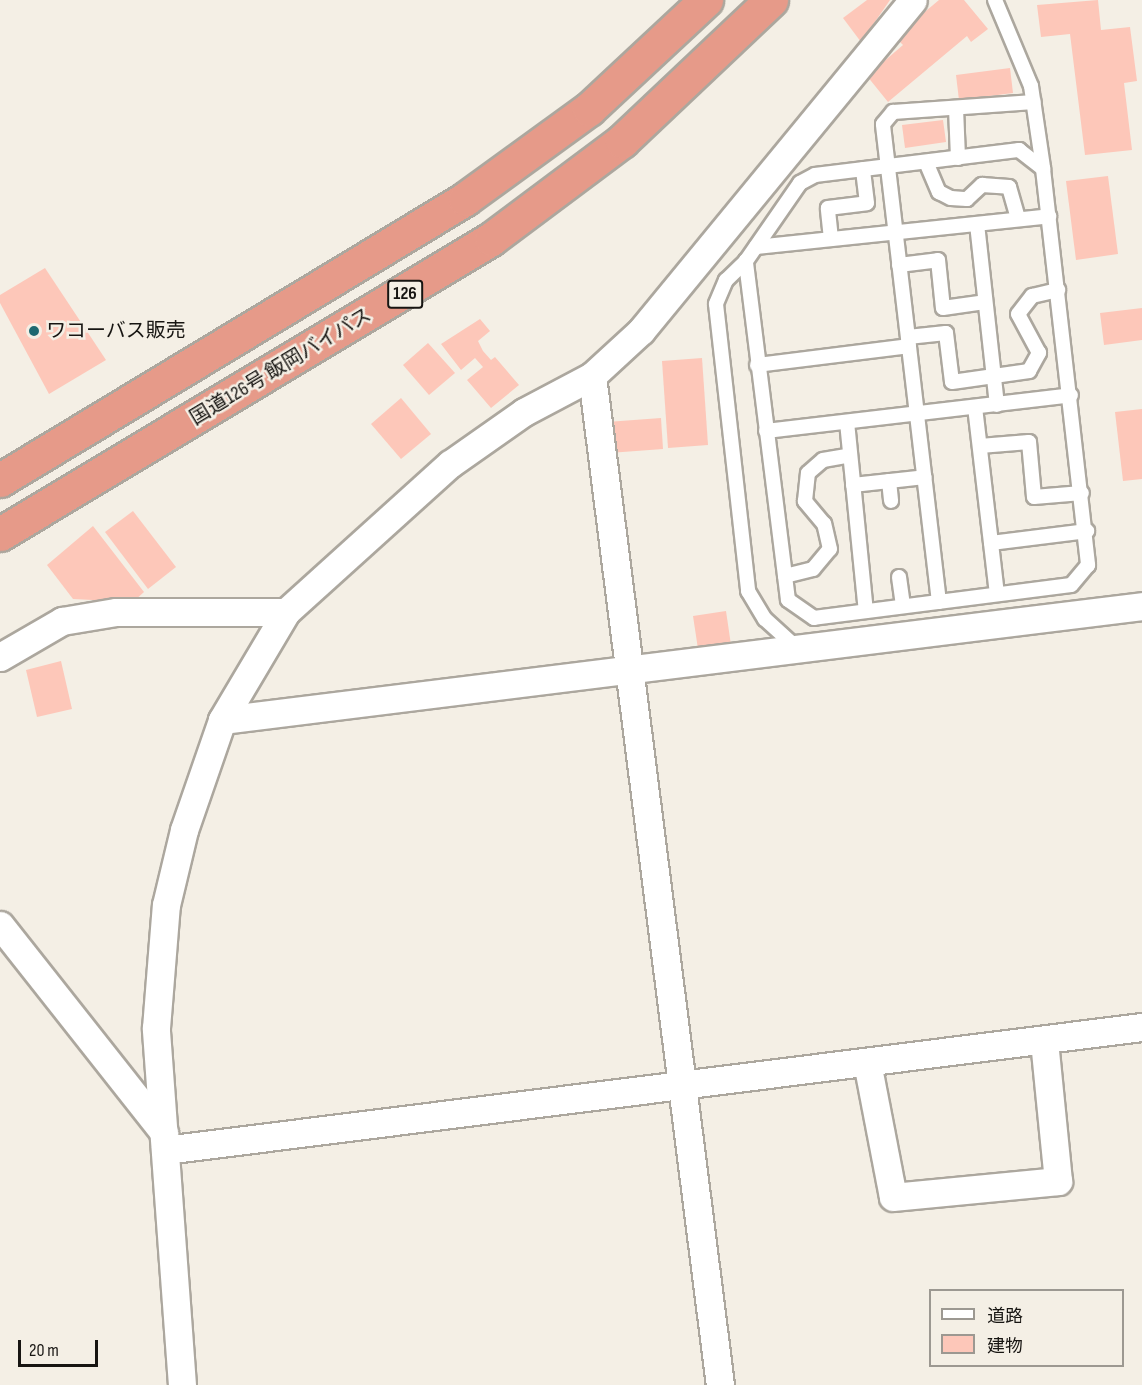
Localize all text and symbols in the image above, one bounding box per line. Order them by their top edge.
road number: 126 [387,279,423,309]
street label: 国道126号 飯岡バイパス [186,303,376,431]
place label: ワコーバス販売 [46,319,186,343]
marker: ワコーバス販売 [27,324,41,338]
legend [929,1289,1124,1367]
text: 道路 [987,1306,1023,1327]
scale bar [21,1328,100,1366]
text: 建物 [987,1336,1023,1357]
text: 20 m [29,1340,59,1361]

